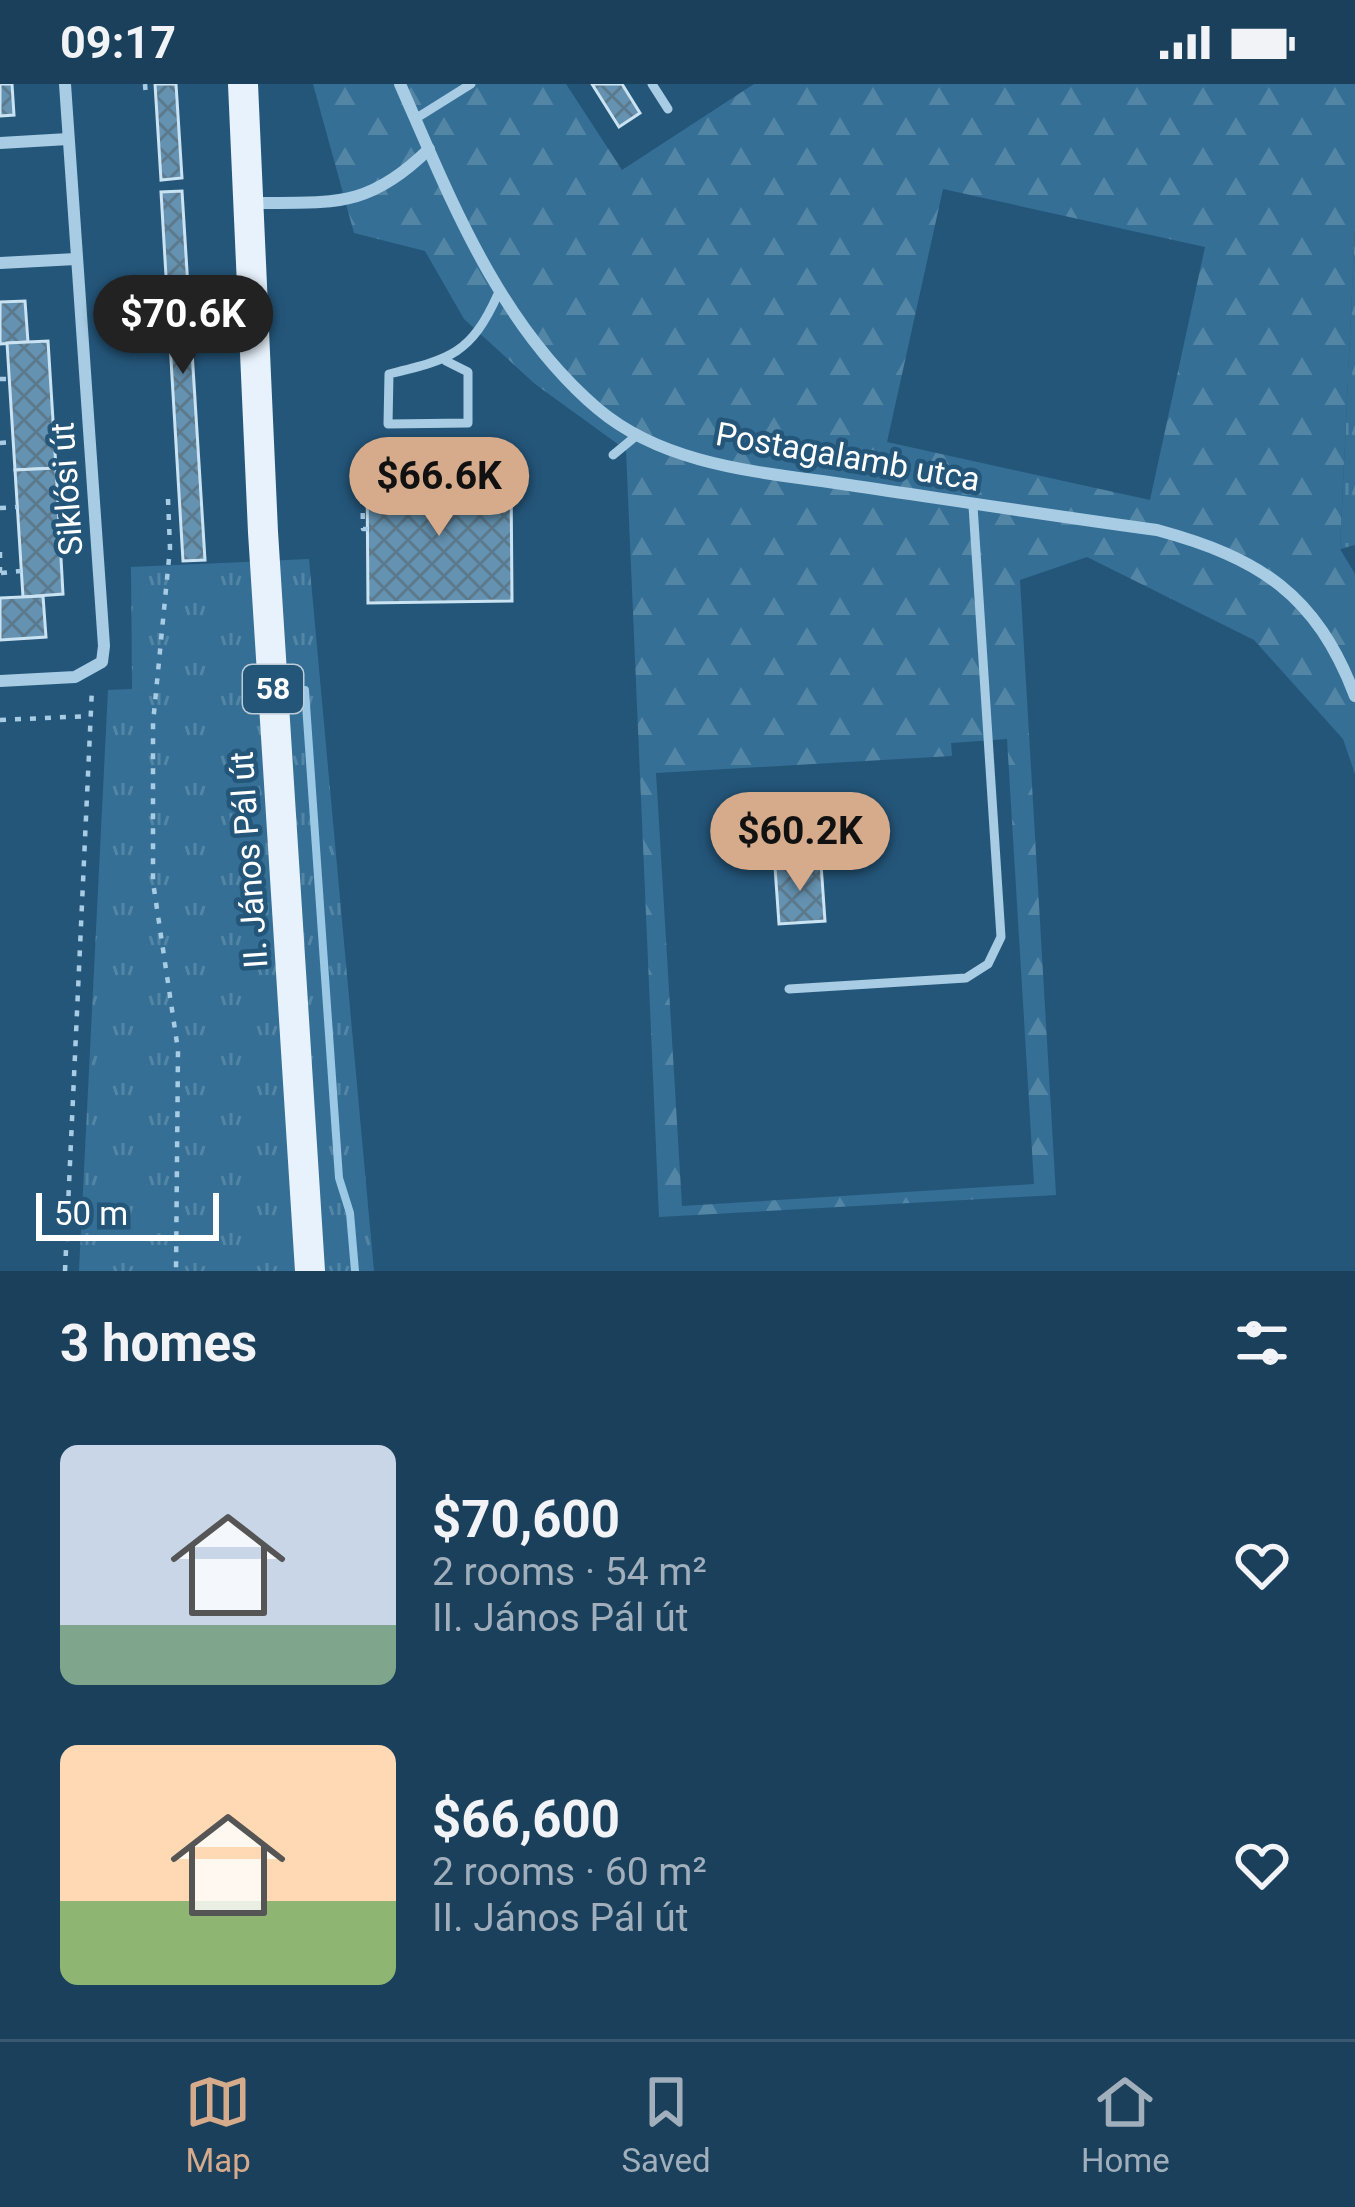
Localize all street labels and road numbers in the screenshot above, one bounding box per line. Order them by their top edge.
street label: Postagalamb utca [713,414,983,499]
street label: Siklósi út [42,421,91,557]
road number: 58 [243,665,303,713]
street label: II. János Pál út [221,750,276,970]

